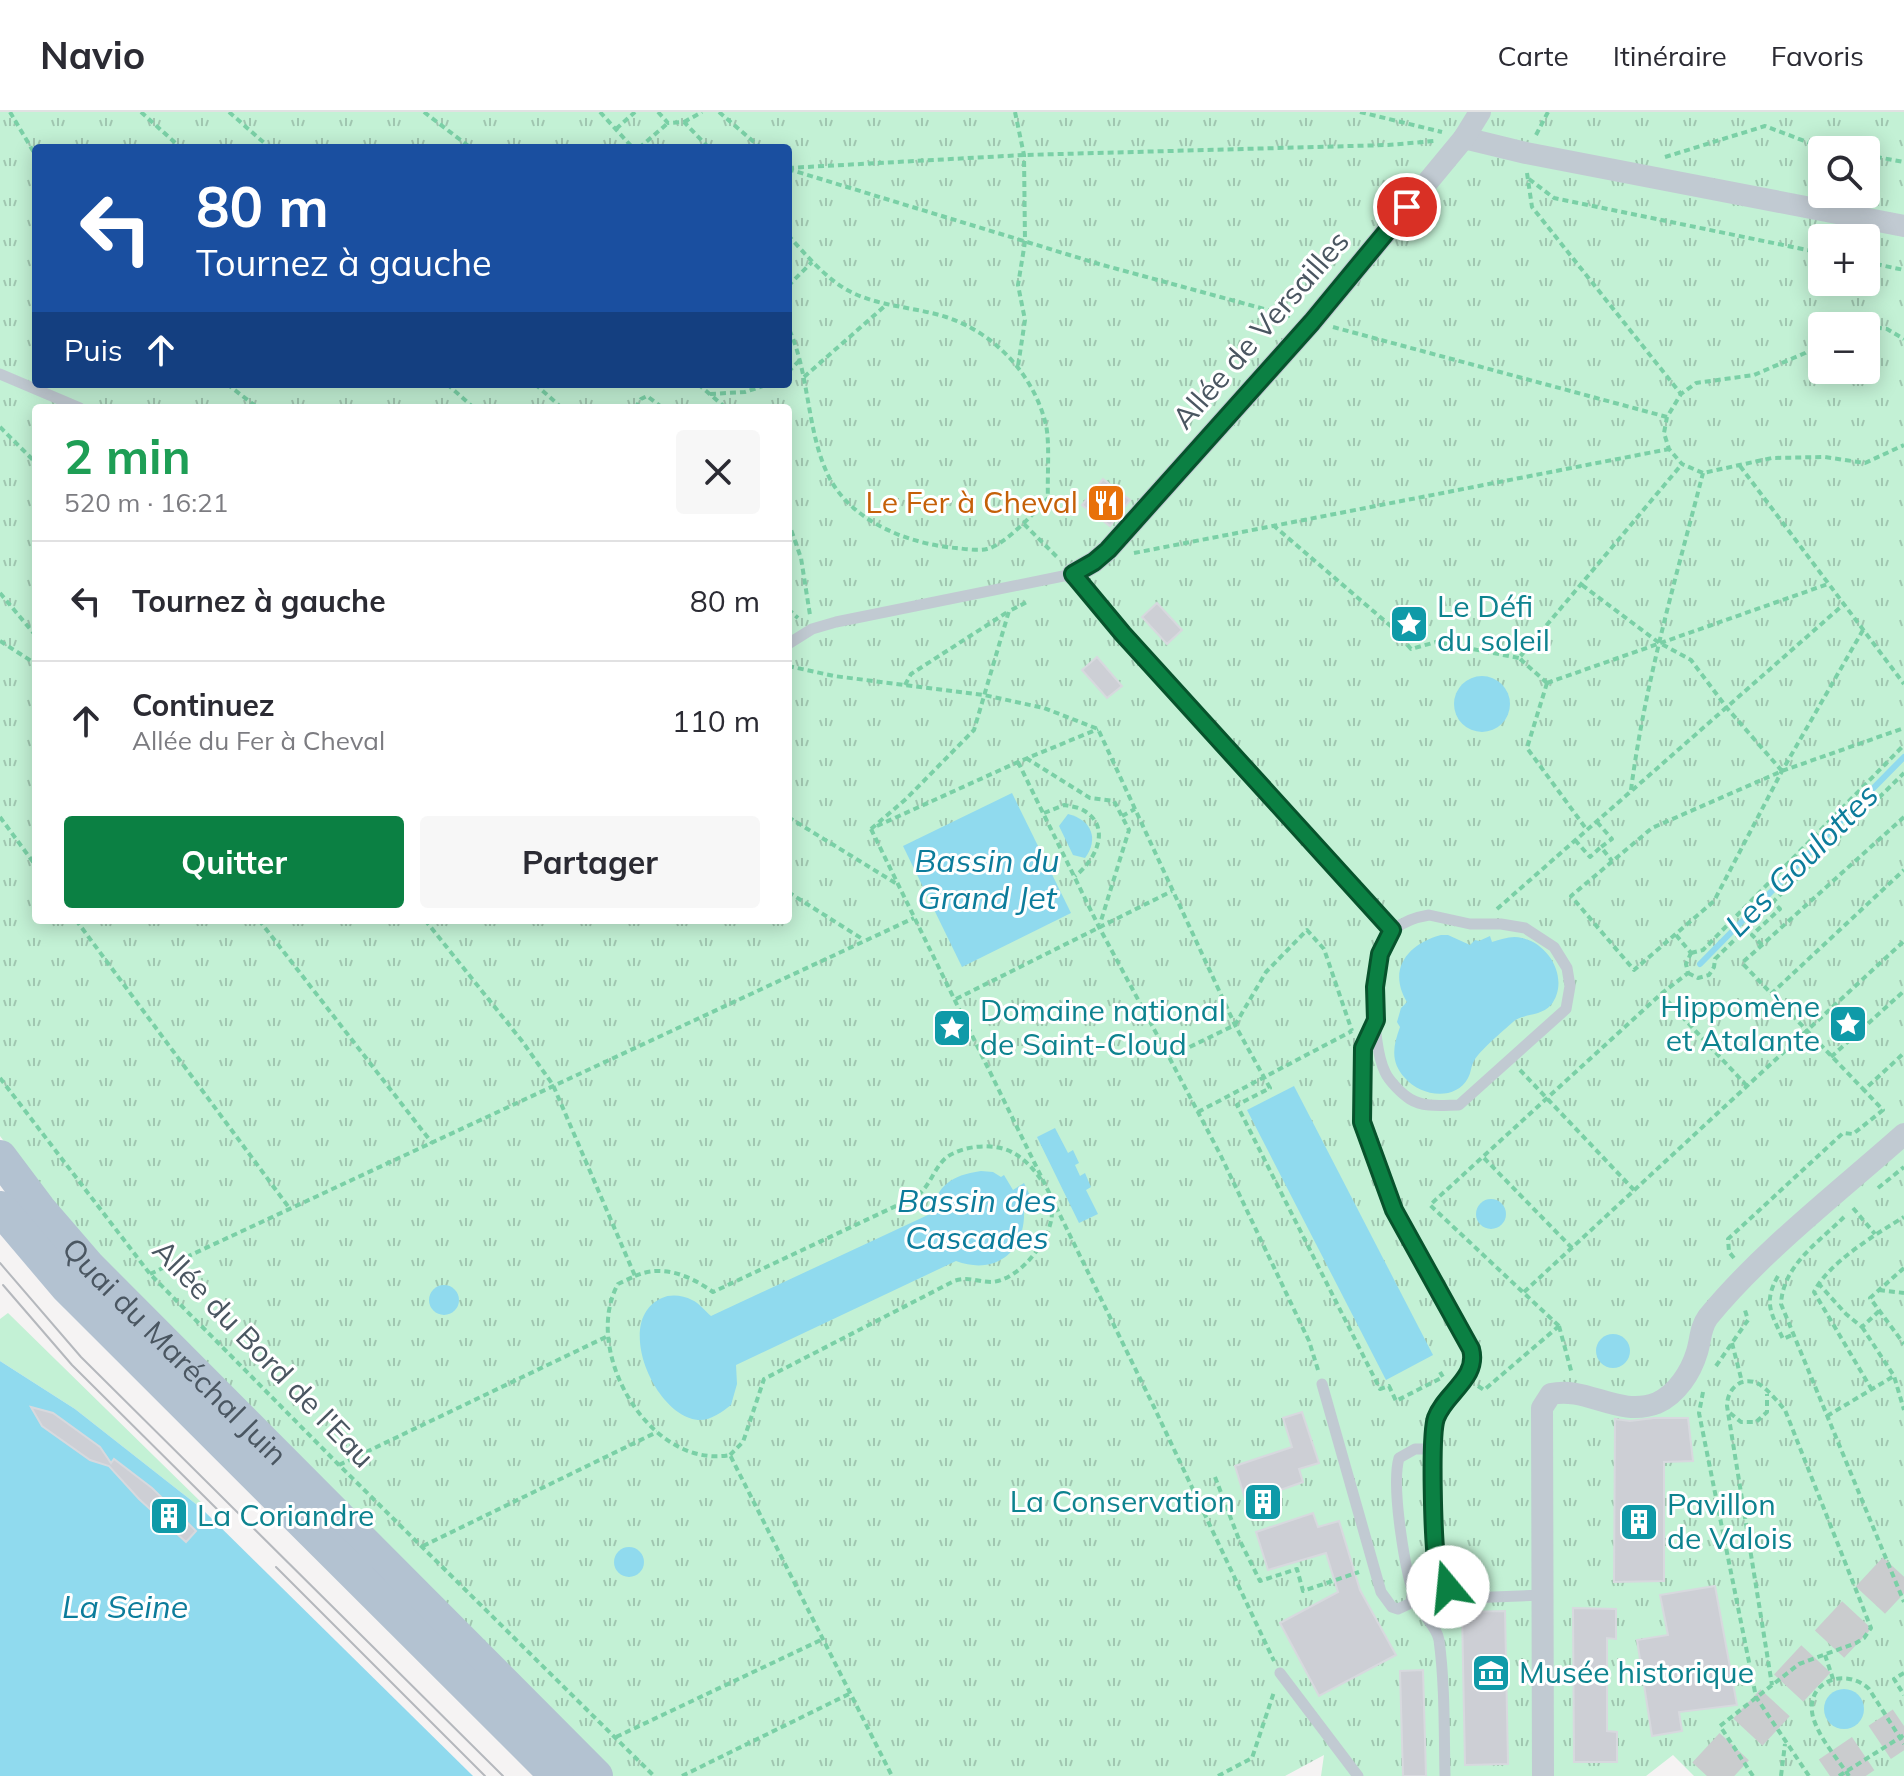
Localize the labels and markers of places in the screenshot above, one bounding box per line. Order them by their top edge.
pin [1373,173,1441,241]
restaurant icon: Le Fer à Cheval [1085,482,1127,524]
place label: Le Fer à Cheval [865,483,1078,521]
place label: Le Défi du soleil [1437,587,1550,659]
place icon: Le Défi du soleil [1388,603,1430,645]
place label: Hippomène et Atalante [1660,987,1820,1059]
place label: Domaine national de Saint-Cloud [980,991,1226,1063]
place icon: Hippomène et Atalante [1827,1003,1869,1045]
place icon: Domaine national de Saint-Cloud [931,1007,973,1049]
building icon: La Conservation [1242,1481,1284,1523]
place label: La Conservation [1010,1482,1235,1520]
place label: Pavillon de Valois [1667,1485,1793,1557]
building icon: La Coriandre [148,1495,190,1537]
place label: La Coriandre [197,1496,374,1534]
building icon: Pavillon de Valois [1618,1501,1660,1543]
museum icon: Musée historique [1470,1652,1512,1694]
place label: Musée historique [1519,1653,1754,1691]

